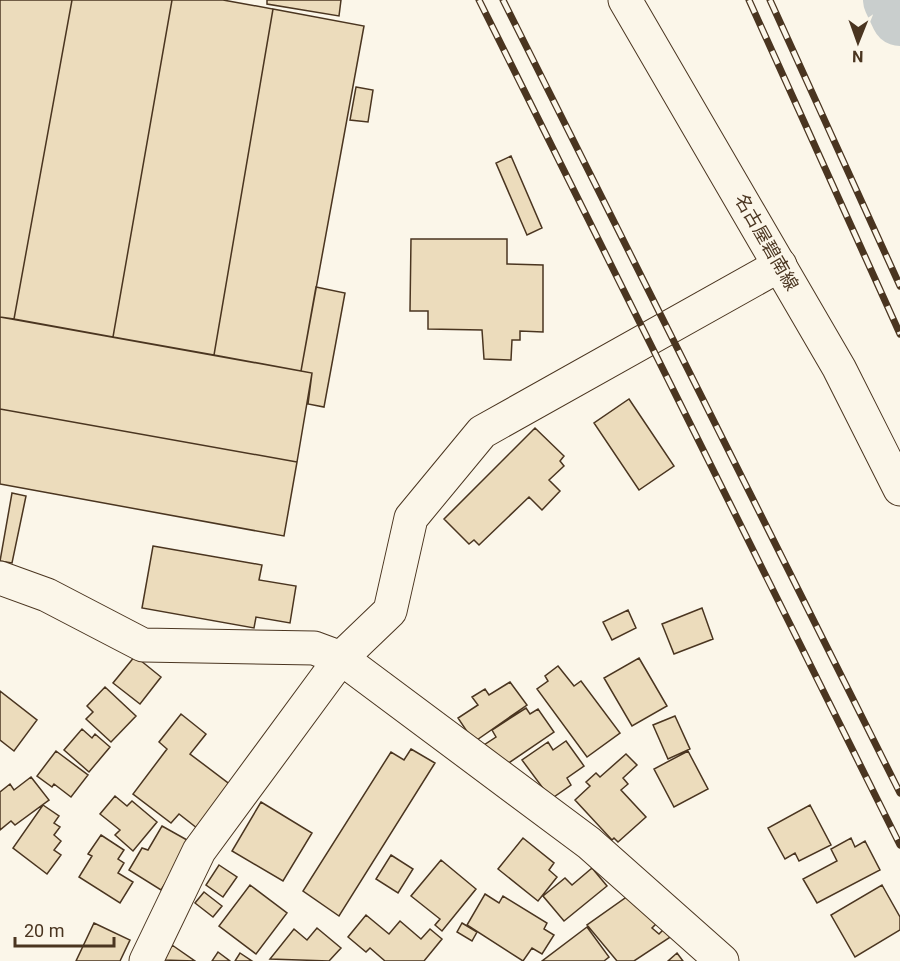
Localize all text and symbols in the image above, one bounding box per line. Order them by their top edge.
north arrow [828,12,888,72]
text: N [852,47,864,66]
street label: 名古屋碧南線 [731,190,803,294]
scale bar [15,910,114,948]
text: 20 m [24,920,64,941]

